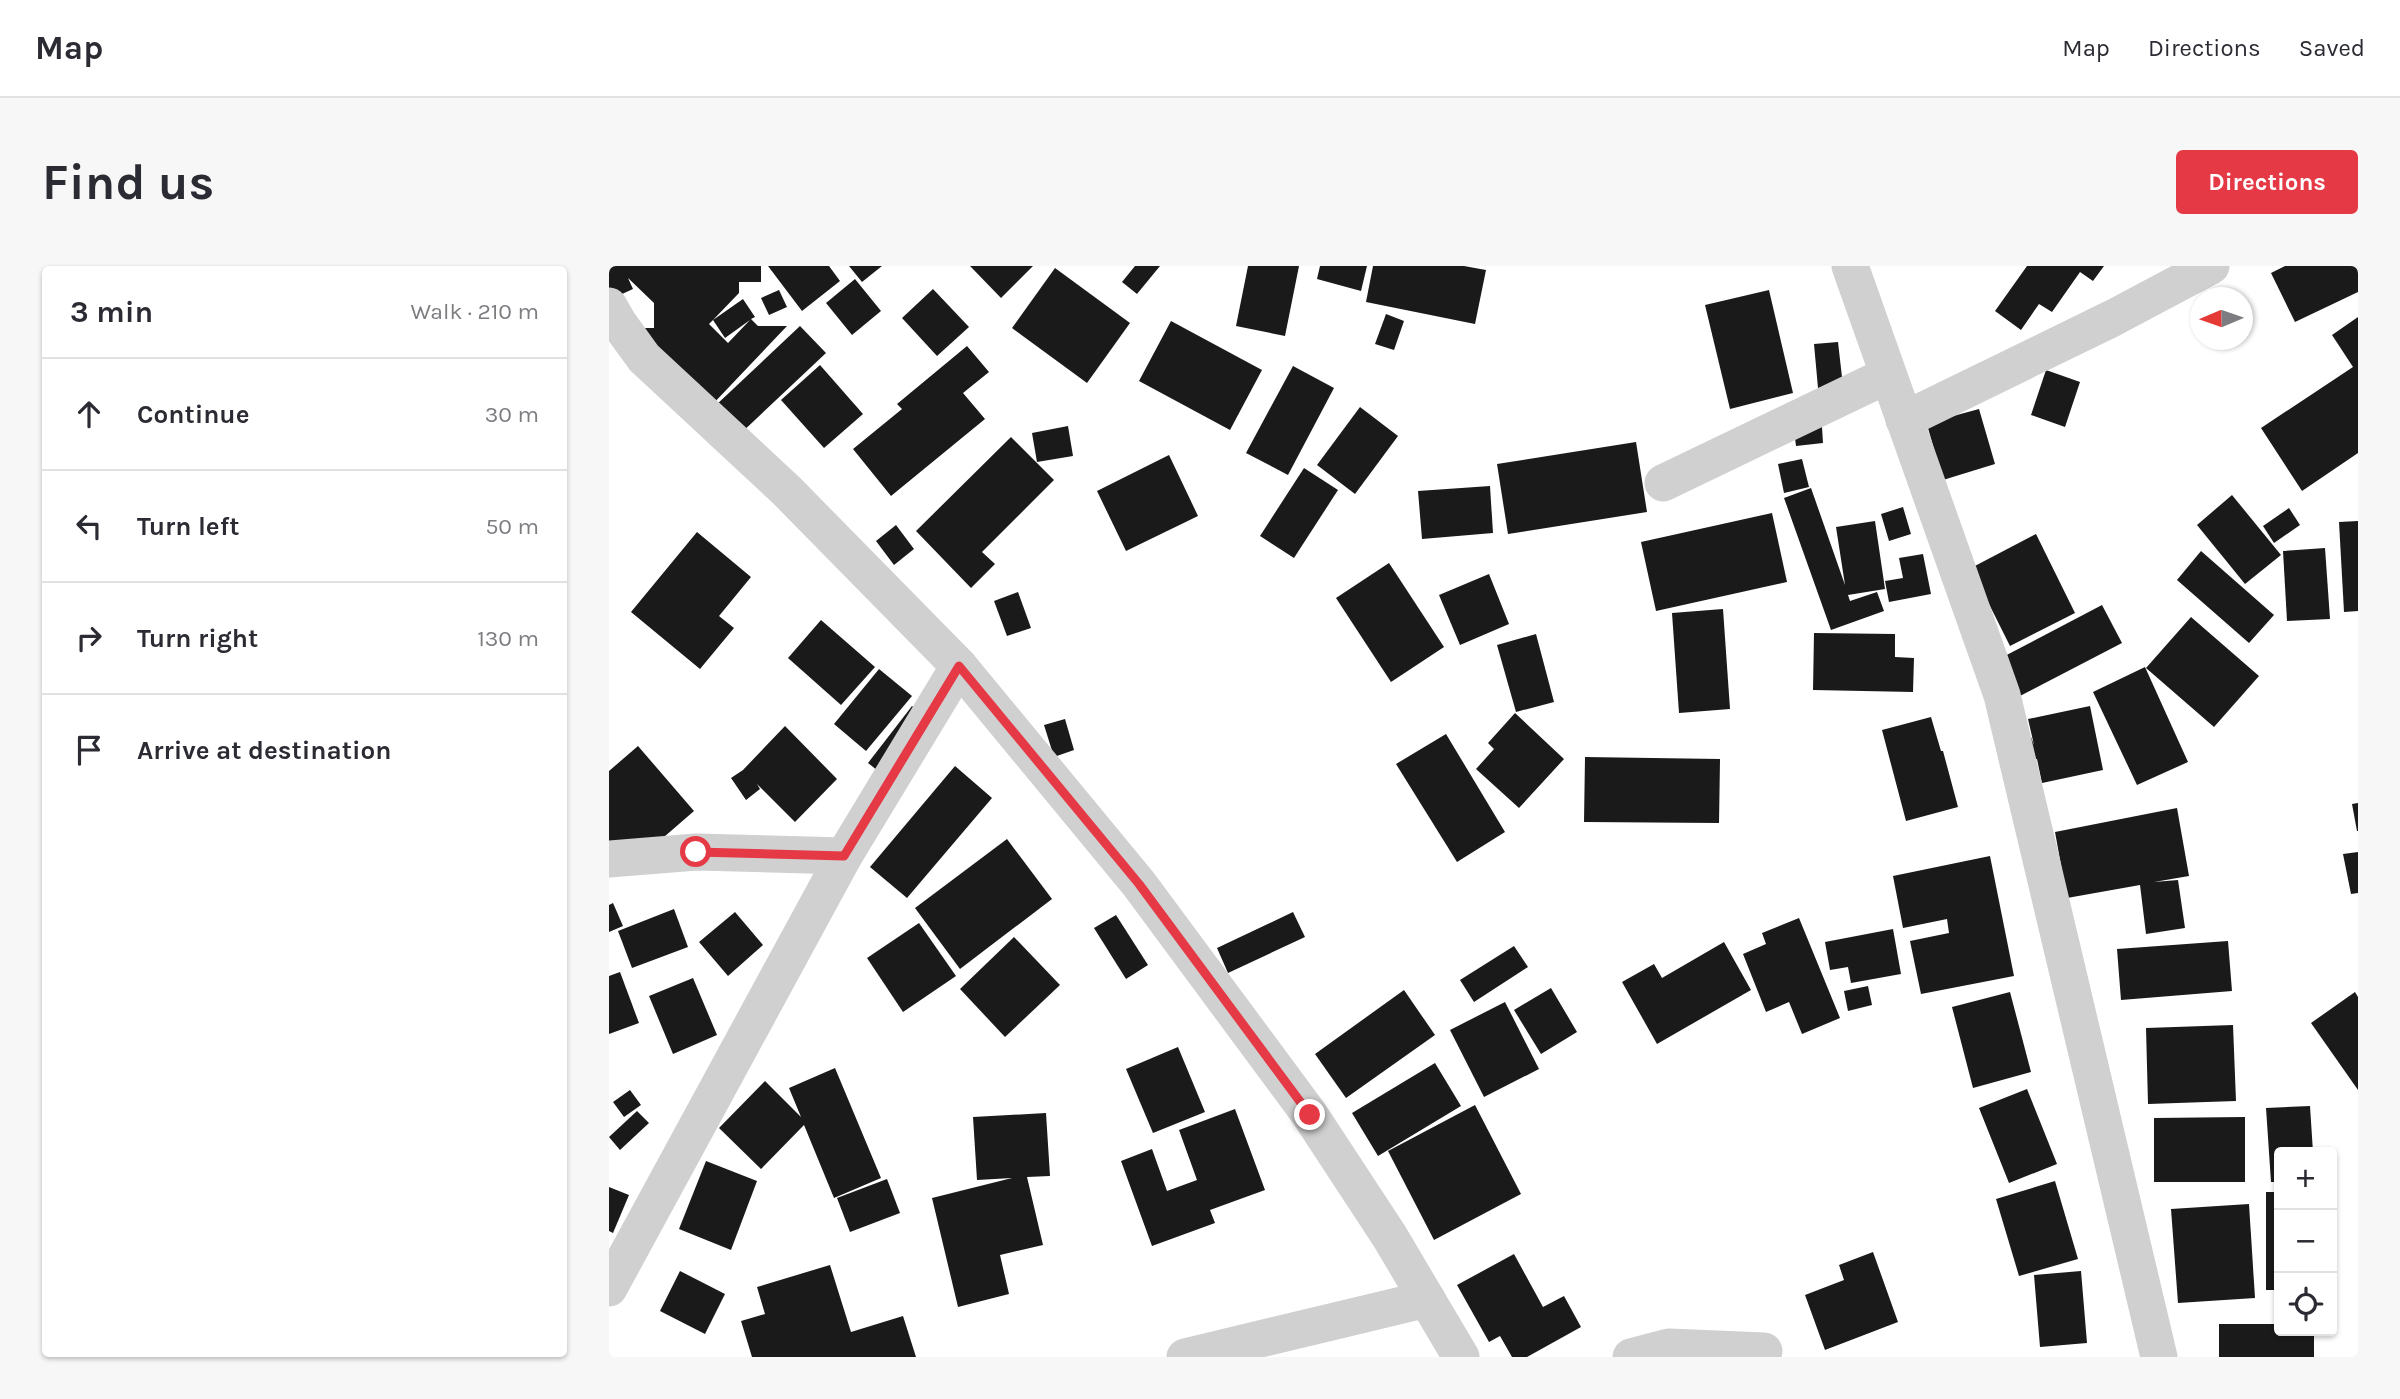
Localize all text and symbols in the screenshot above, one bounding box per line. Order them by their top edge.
text: Map [35,29,103,67]
text: Map [2062,34,2110,62]
text: Directions [2148,34,2261,62]
text: Saved [2299,34,2365,62]
button: Directions [2176,150,2358,214]
text: Find us [42,154,214,211]
north arrow [2190,287,2253,350]
text: 3 min [70,294,153,330]
text: Walk · 210 m [411,298,539,325]
icon: ahead [70,395,108,433]
text: Continue [137,399,249,430]
text: 30 m [485,401,539,428]
icon: left [70,507,108,545]
text: Turn left [137,511,239,542]
text: 50 m [485,513,539,540]
icon: right [70,619,108,657]
text: Turn right [137,623,258,654]
text: 130 m [477,625,539,652]
icon: arrive [70,731,108,769]
text: Arrive at destination [137,735,391,766]
route start [680,836,711,867]
route end [1294,1099,1325,1130]
map controls [2274,1147,2337,1336]
button: + [2274,1147,2337,1210]
button: − [2274,1210,2337,1273]
button: locate [2274,1273,2337,1336]

